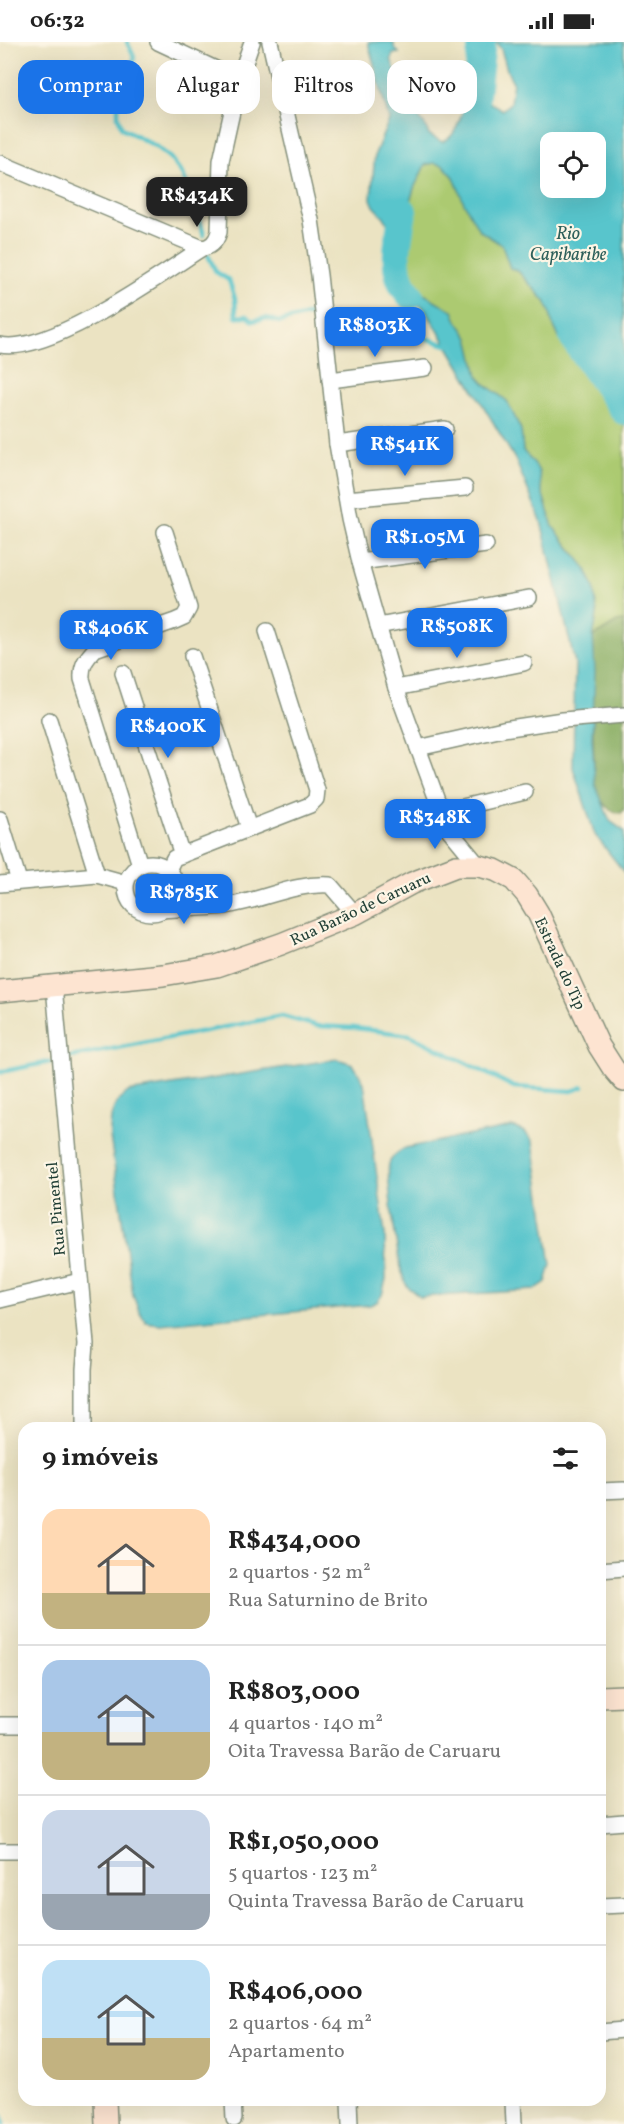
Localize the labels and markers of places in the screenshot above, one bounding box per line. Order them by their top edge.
pin: R$434K [148,177,246,228]
pin: R$803K [326,307,424,358]
pin: R$541K [356,426,454,477]
pin: R$1.05M [370,519,480,570]
pin: R$508K [408,608,506,659]
pin: R$406K [62,610,160,661]
pin: R$400K [119,708,217,759]
pin: R$348K [386,799,484,850]
pin: R$785K [135,874,233,925]

